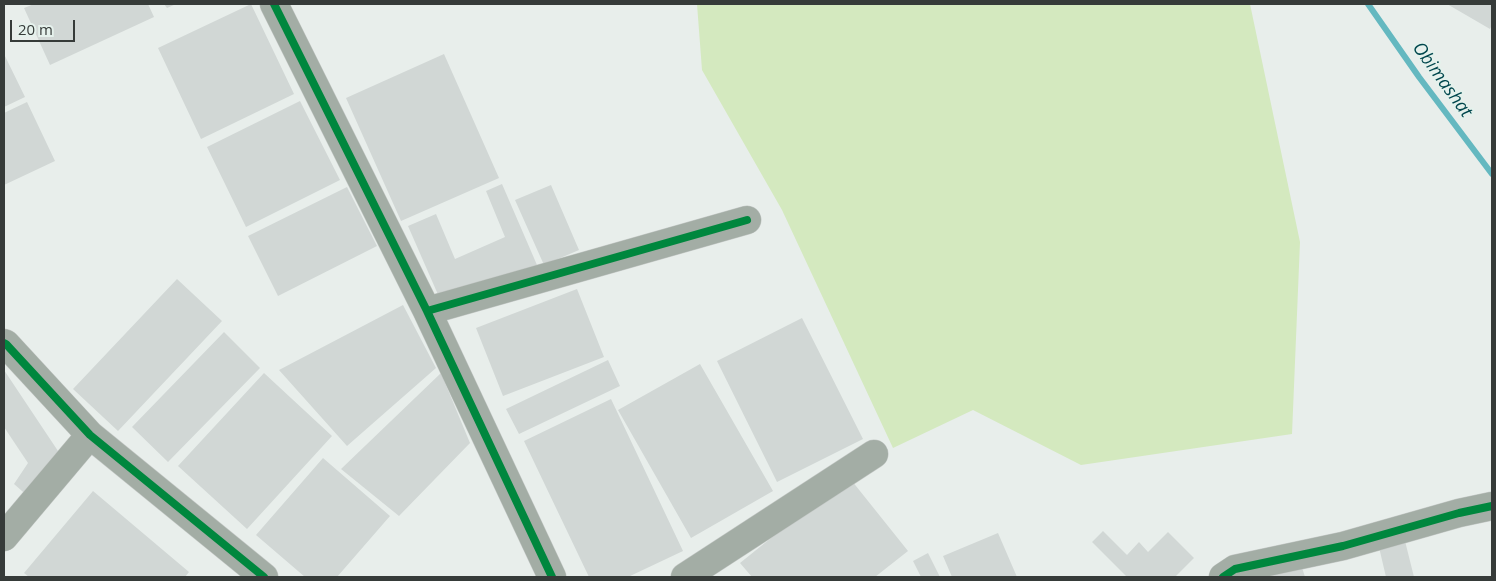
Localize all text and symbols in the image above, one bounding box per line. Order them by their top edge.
scale bar [12,10,78,42]
text: 20 m [18,19,53,39]
water label: Obimashat [1407,38,1477,122]

